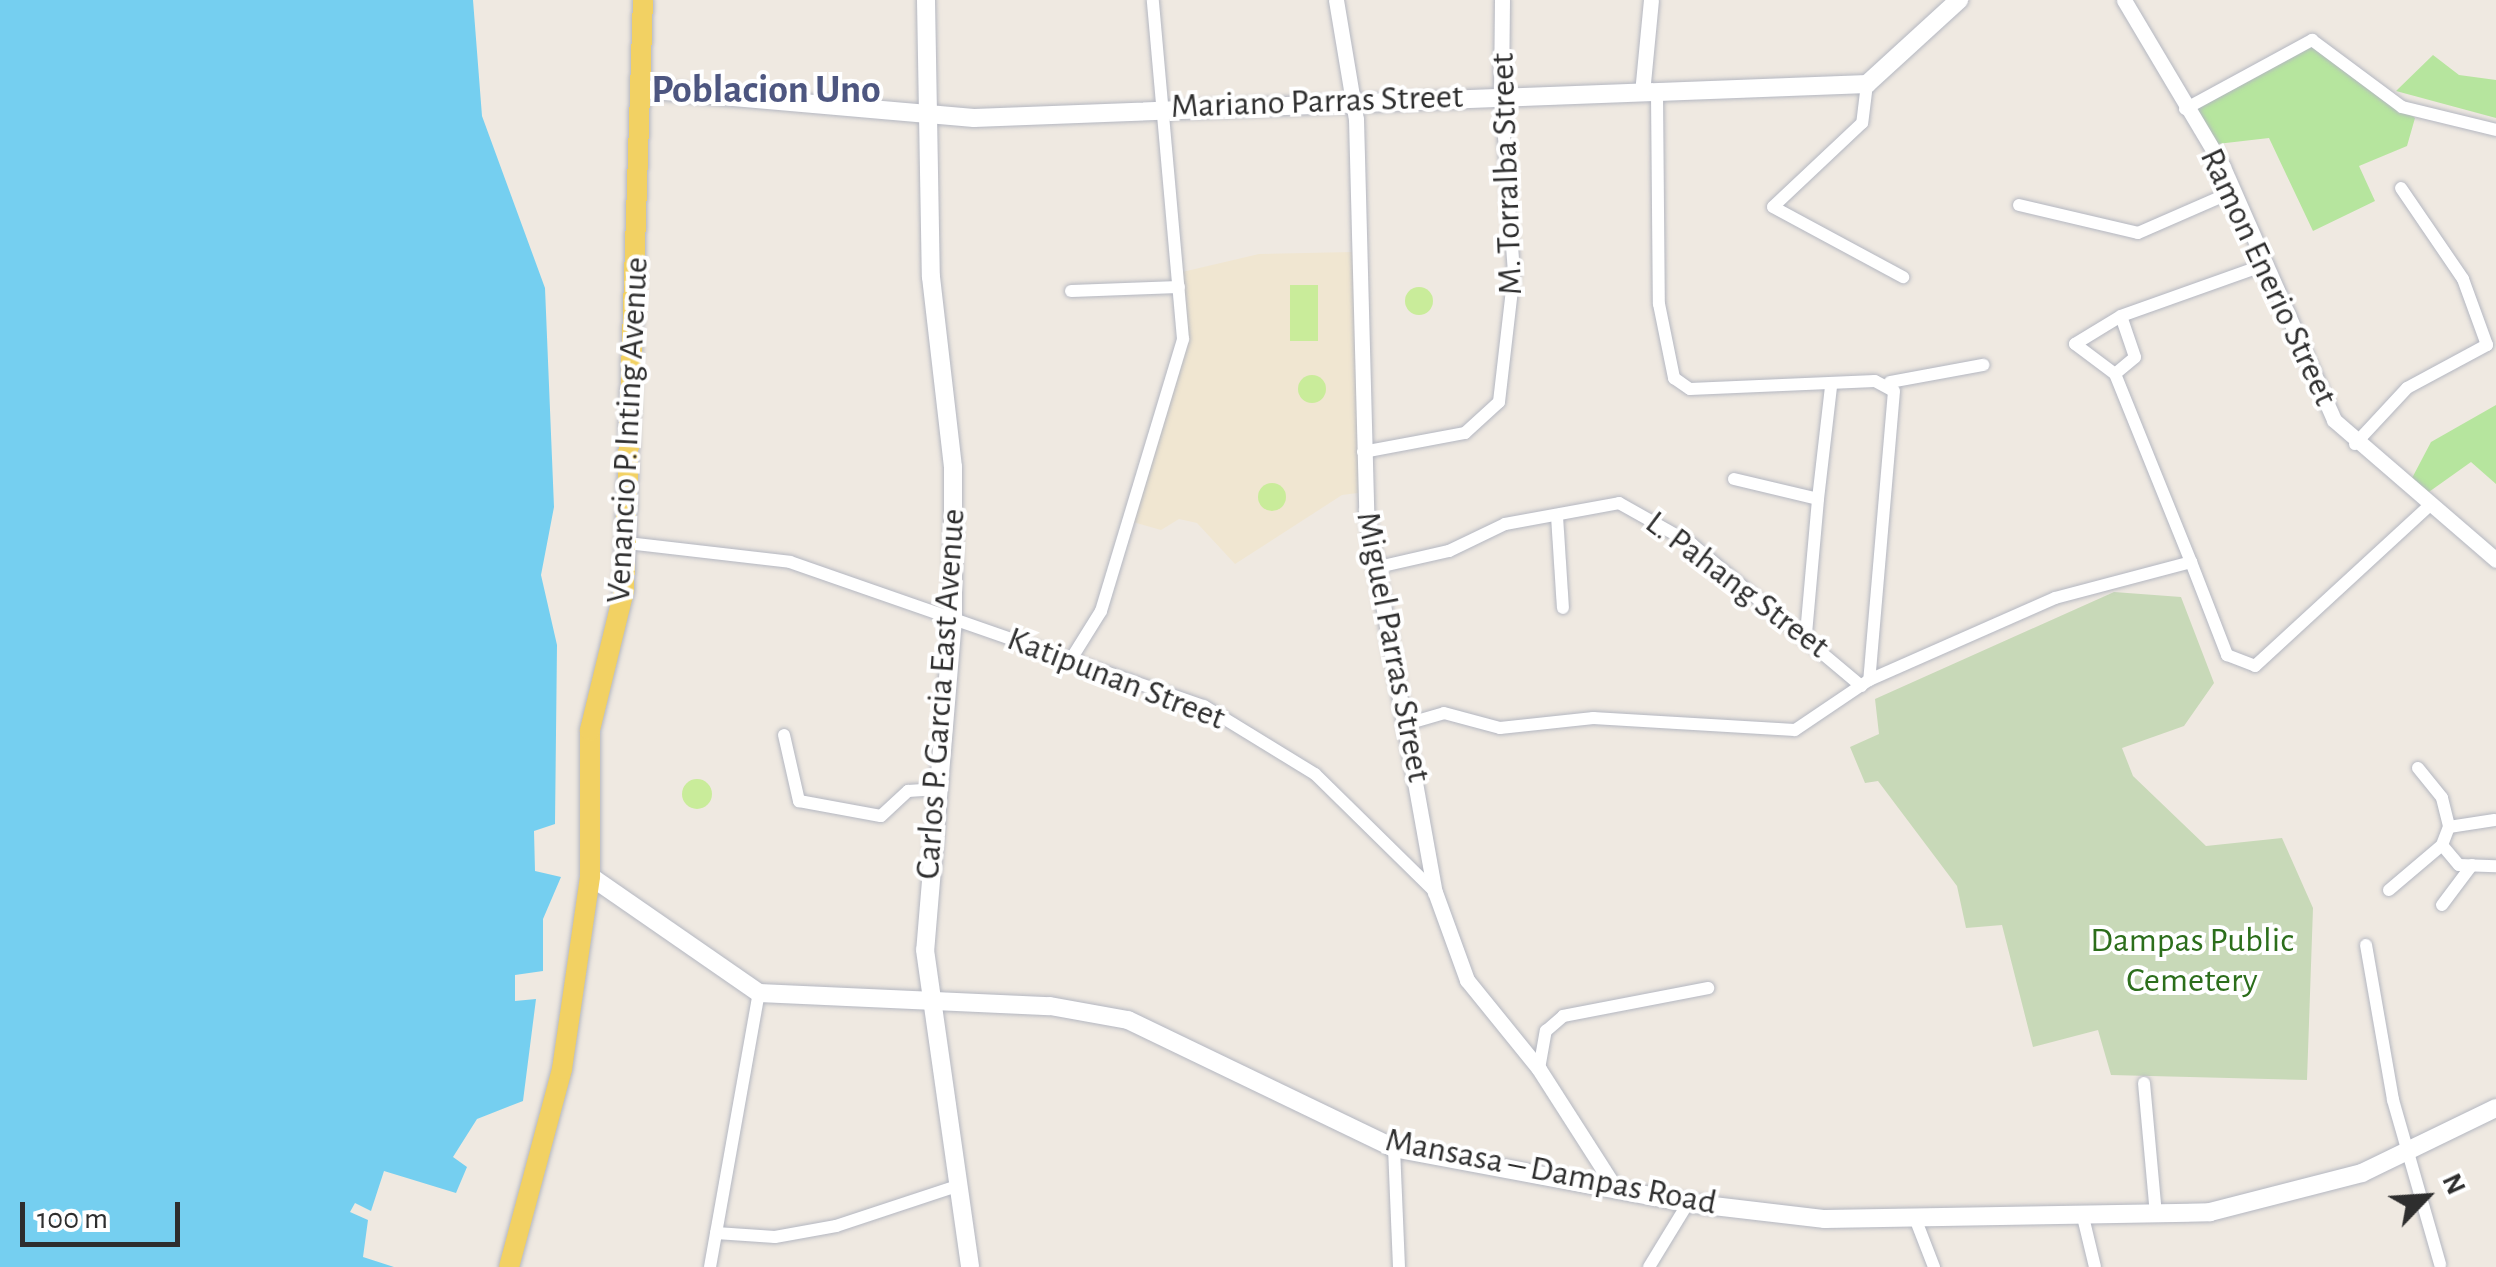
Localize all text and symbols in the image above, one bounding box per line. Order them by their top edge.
street label: M. Torralba Street [1482,52,1532,296]
district label: Poblacion Uno [651,66,881,114]
street label: Mariano Parras Street [1170,76,1464,128]
street label: Ramon Enerio Street [2190,142,2346,412]
street label: Venancio P. Inting Avenue [598,256,658,604]
street label: L. Pahang Street [1637,502,1837,668]
street label: Carlos P. Garcia East Avenue [907,507,975,881]
street label: Miguel Parras Street [1346,508,1440,786]
street label: Katipunan Street [1001,618,1231,740]
park label: Dampas Public Cemetery [2090,920,2294,1002]
street label: Mansasa – Dampas Road [1382,1119,1720,1225]
north arrow [2376,1147,2476,1247]
text: N [2436,1170,2470,1199]
scale bar [25,1182,185,1244]
text: 100 m [37,1204,108,1234]

